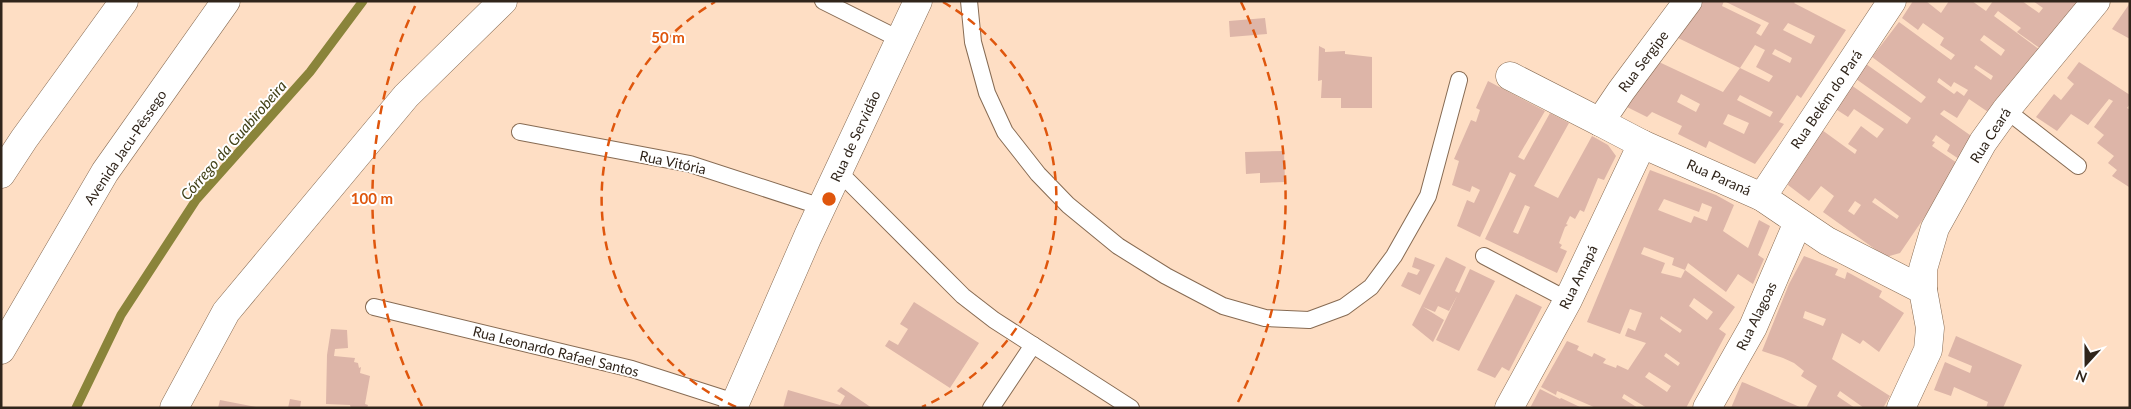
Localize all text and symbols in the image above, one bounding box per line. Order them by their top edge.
street label: Rua Sergipe [1614,27,1672,95]
text: 50 m [651,28,685,46]
street label: Rua Belém do Pará [1787,46,1865,152]
water label: Córrego da Guabirobeira [176,76,290,203]
street label: Avenida Jacu-Pêssego [80,86,170,208]
street label: Rua de Servidão [826,87,884,184]
street label: Rua Ceará [1966,104,2014,166]
street label: Rua Vitória [638,147,708,177]
street label: Rua Paraná [1684,155,1754,199]
text: 100 m [351,189,393,207]
centre of rings [820,190,838,208]
street label: Rua Amapá [1555,242,1601,312]
street label: Rua Alagoas [1732,279,1780,353]
street label: Rua Leonardo Rafael Santos [471,322,641,380]
north arrow [2061,339,2111,389]
text: N [2073,367,2089,386]

